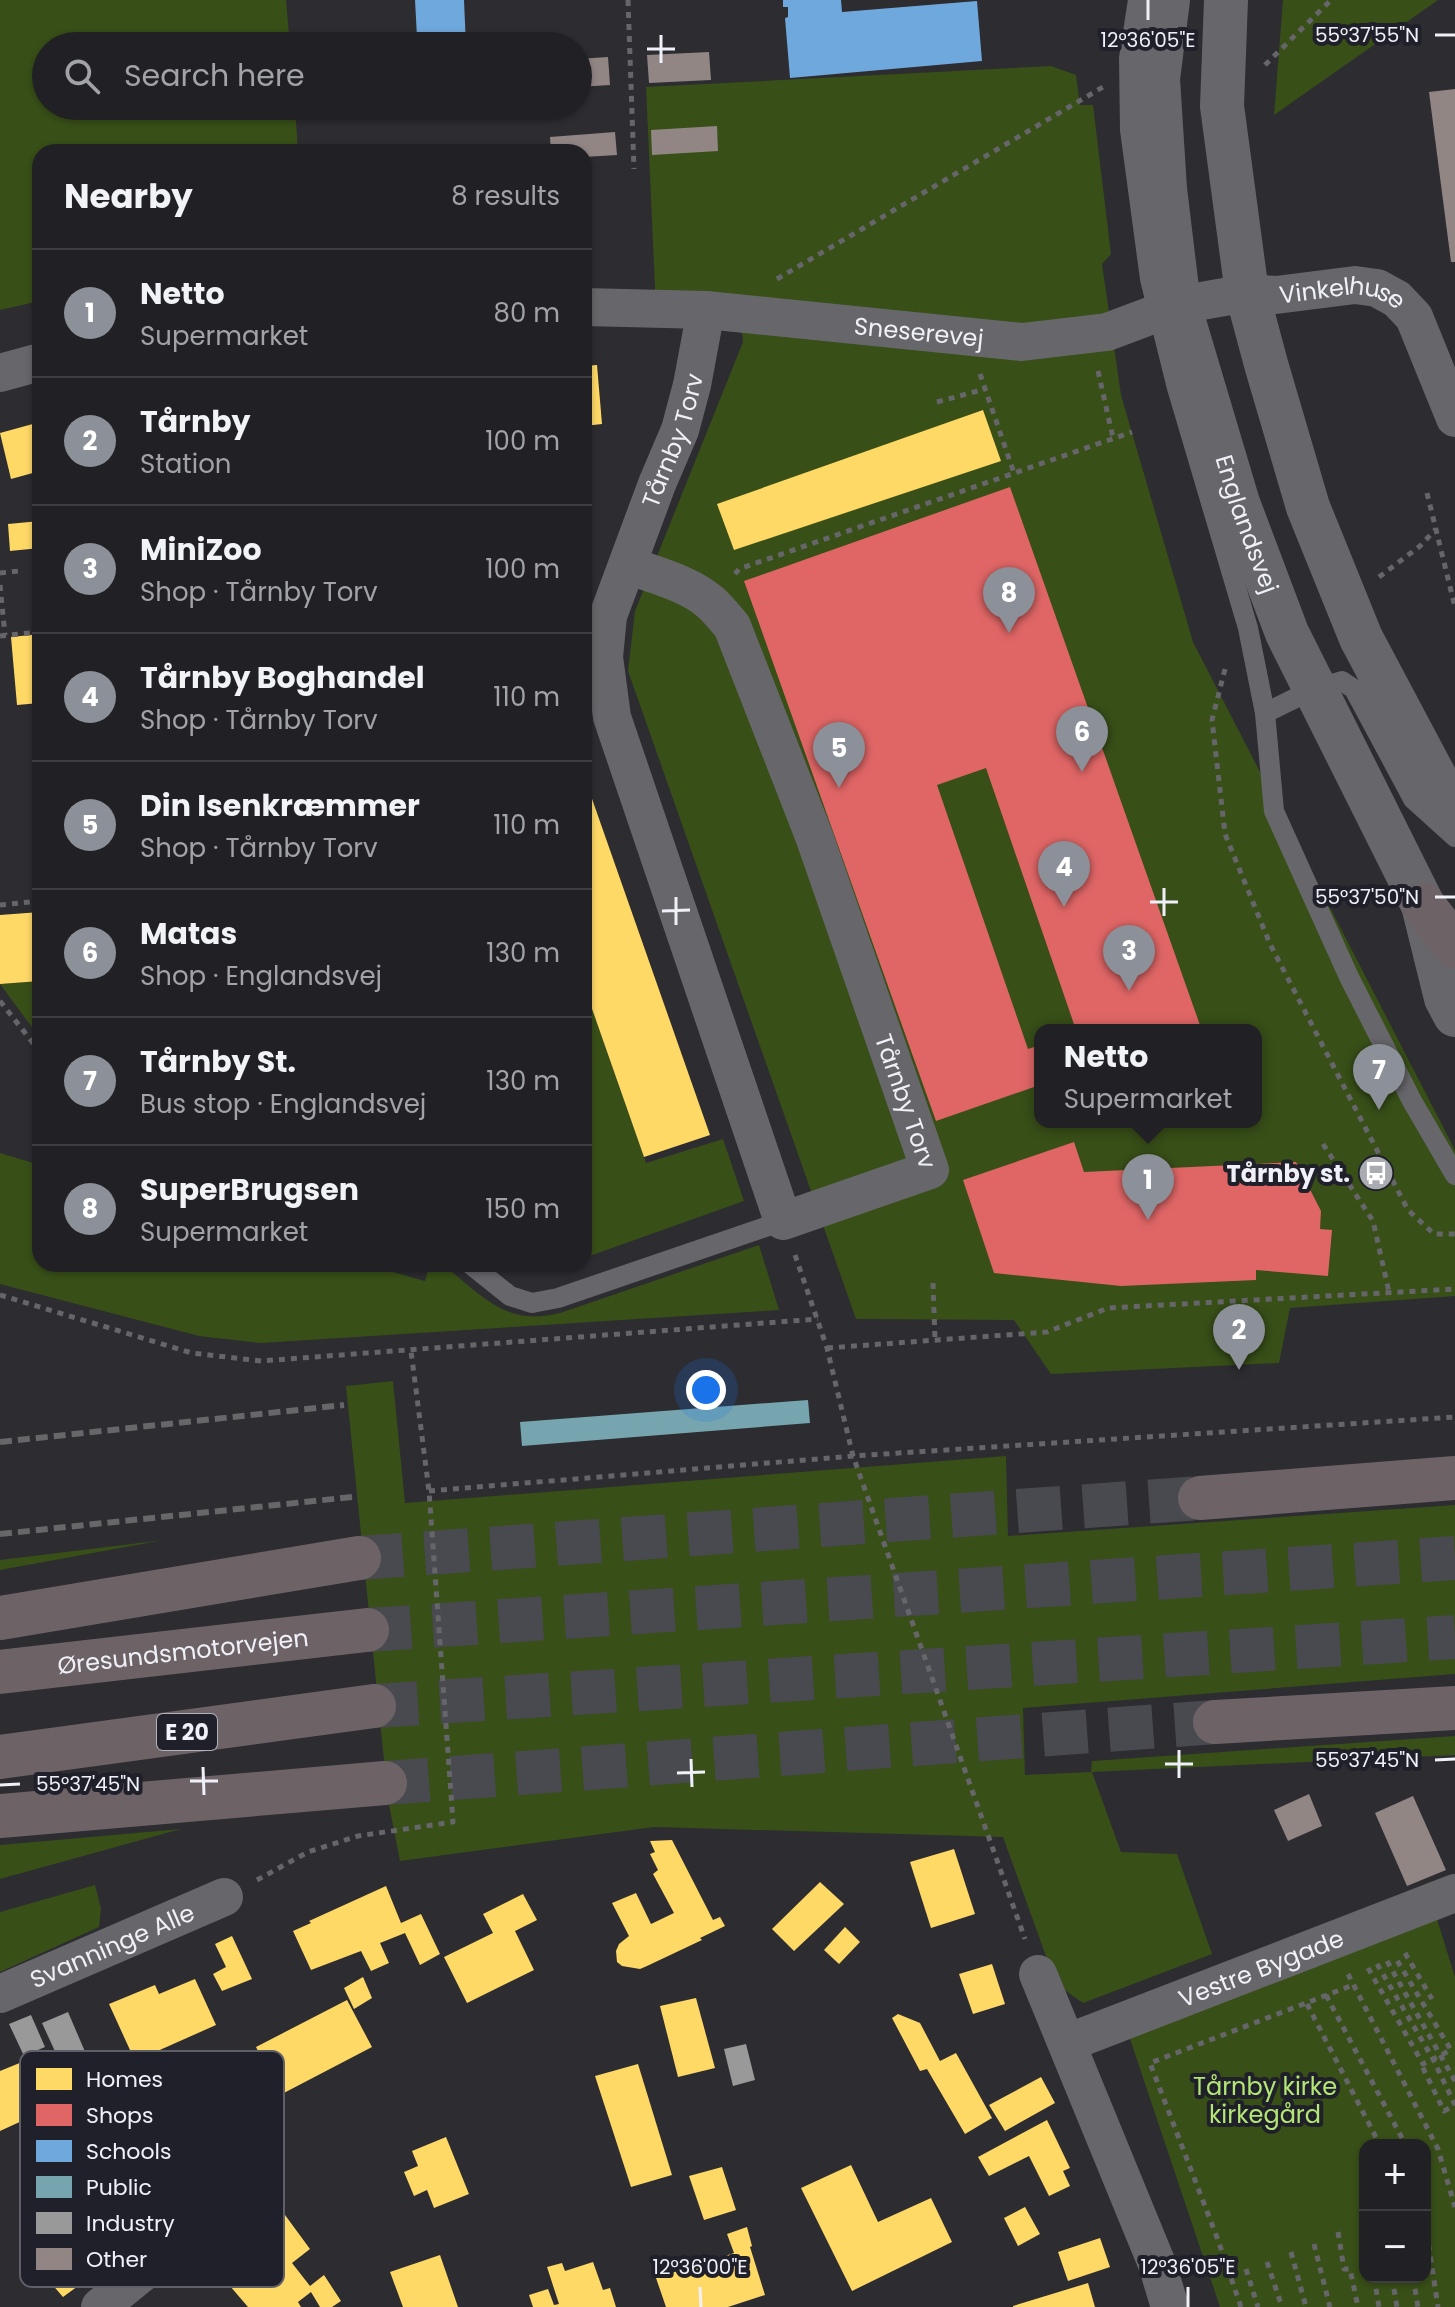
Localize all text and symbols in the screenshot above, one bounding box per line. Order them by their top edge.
text: 55°37'55"N [1315,21,1419,49]
text: 12°36'05"E [1101,26,1195,54]
search box [32,32,592,120]
icon: search [60,54,104,98]
text: Search here [124,54,305,97]
text: Nearby [64,172,193,220]
text: 8 results [451,178,560,214]
street label: Vinkelhuse [1277,268,1414,316]
text: Netto [140,272,225,315]
text: 1 [85,295,95,331]
text: 80 m [494,295,560,331]
street label: Sneserevej [853,309,985,355]
text: Supermarket [140,318,308,354]
street label: Tårnby Torv [633,370,710,512]
text: Tårnby [140,400,251,443]
text: 2 [83,423,97,459]
text: 100 m [485,423,560,459]
text: Station [140,446,231,482]
street label: Englandsvej [1208,451,1287,598]
text: MiniZoo [140,528,262,571]
text: 3 [82,551,98,587]
text: 100 m [485,551,560,587]
pin: 8 [983,567,1035,633]
text: Shop · Tårnby Torv [140,574,378,610]
text: Tårnby Boghandel [140,656,425,699]
text: 4 [81,679,99,715]
text: 110 m [493,679,560,715]
text: Shop · Tårnby Torv [140,702,378,738]
pin: 6 [1056,706,1108,772]
pin: 5 [813,722,865,788]
text: Din Isenkræmmer [140,784,420,827]
text: 5 [82,807,98,843]
text: 110 m [493,807,560,843]
text: Shop · Tårnby Torv [140,830,378,866]
pin: 4 [1038,841,1090,907]
text: 55°37'50"N [1315,883,1419,911]
text: Matas [140,912,237,955]
pin: 3 [1103,925,1155,991]
text: 6 [82,935,98,971]
text: 130 m [486,935,560,971]
text: Shop · Englandsvej [140,958,382,994]
popup [1034,1024,1262,1128]
street label: Tårnby Torv [867,1029,945,1173]
text: Netto [1064,1035,1148,1078]
text: Tårnby St. [140,1040,296,1083]
pin: 7 [1353,1044,1405,1110]
text: 7 [83,1063,97,1099]
text: 130 m [486,1063,560,1099]
text: Supermarket [1064,1081,1232,1117]
text: Bus stop · Englandsvej [140,1086,426,1122]
pin: 1 [1122,1154,1174,1220]
bus stop icon: Tårnby st. [1357,1154,1395,1192]
place label: Tårnby st. [1227,1157,1350,1190]
text: SuperBrugsen [140,1168,359,1211]
text: 8 [82,1191,98,1227]
text: 150 m [485,1191,560,1227]
text: Supermarket [140,1214,308,1250]
pin: 2 [1213,1304,1265,1370]
your location [686,1370,726,1410]
street label: Øresundsmotorvejen [55,1620,310,1682]
road number: E 20 [157,1714,217,1750]
text: 55°37'45"N [1315,1746,1419,1774]
text: 55°37'45"N [36,1770,140,1798]
street label: Svanninge Alle [25,1895,199,1996]
street label: Vestre Bygade [1174,1921,1348,2015]
legend [20,2051,284,2287]
text: Homes [86,2064,163,2095]
park label: Tårnby kirke kirkegård [1193,2070,1337,2131]
text: Shops [86,2100,153,2131]
text: Schools [86,2136,171,2167]
map controls [1359,2139,1431,2283]
button: + [1359,2139,1431,2211]
text: Public [86,2172,152,2203]
text: Industry [86,2208,175,2239]
button: − [1359,2211,1431,2283]
text: Other [86,2244,147,2275]
text: 12°36'00"E [653,2253,747,2281]
text: 12°36'05"E [1141,2253,1235,2281]

